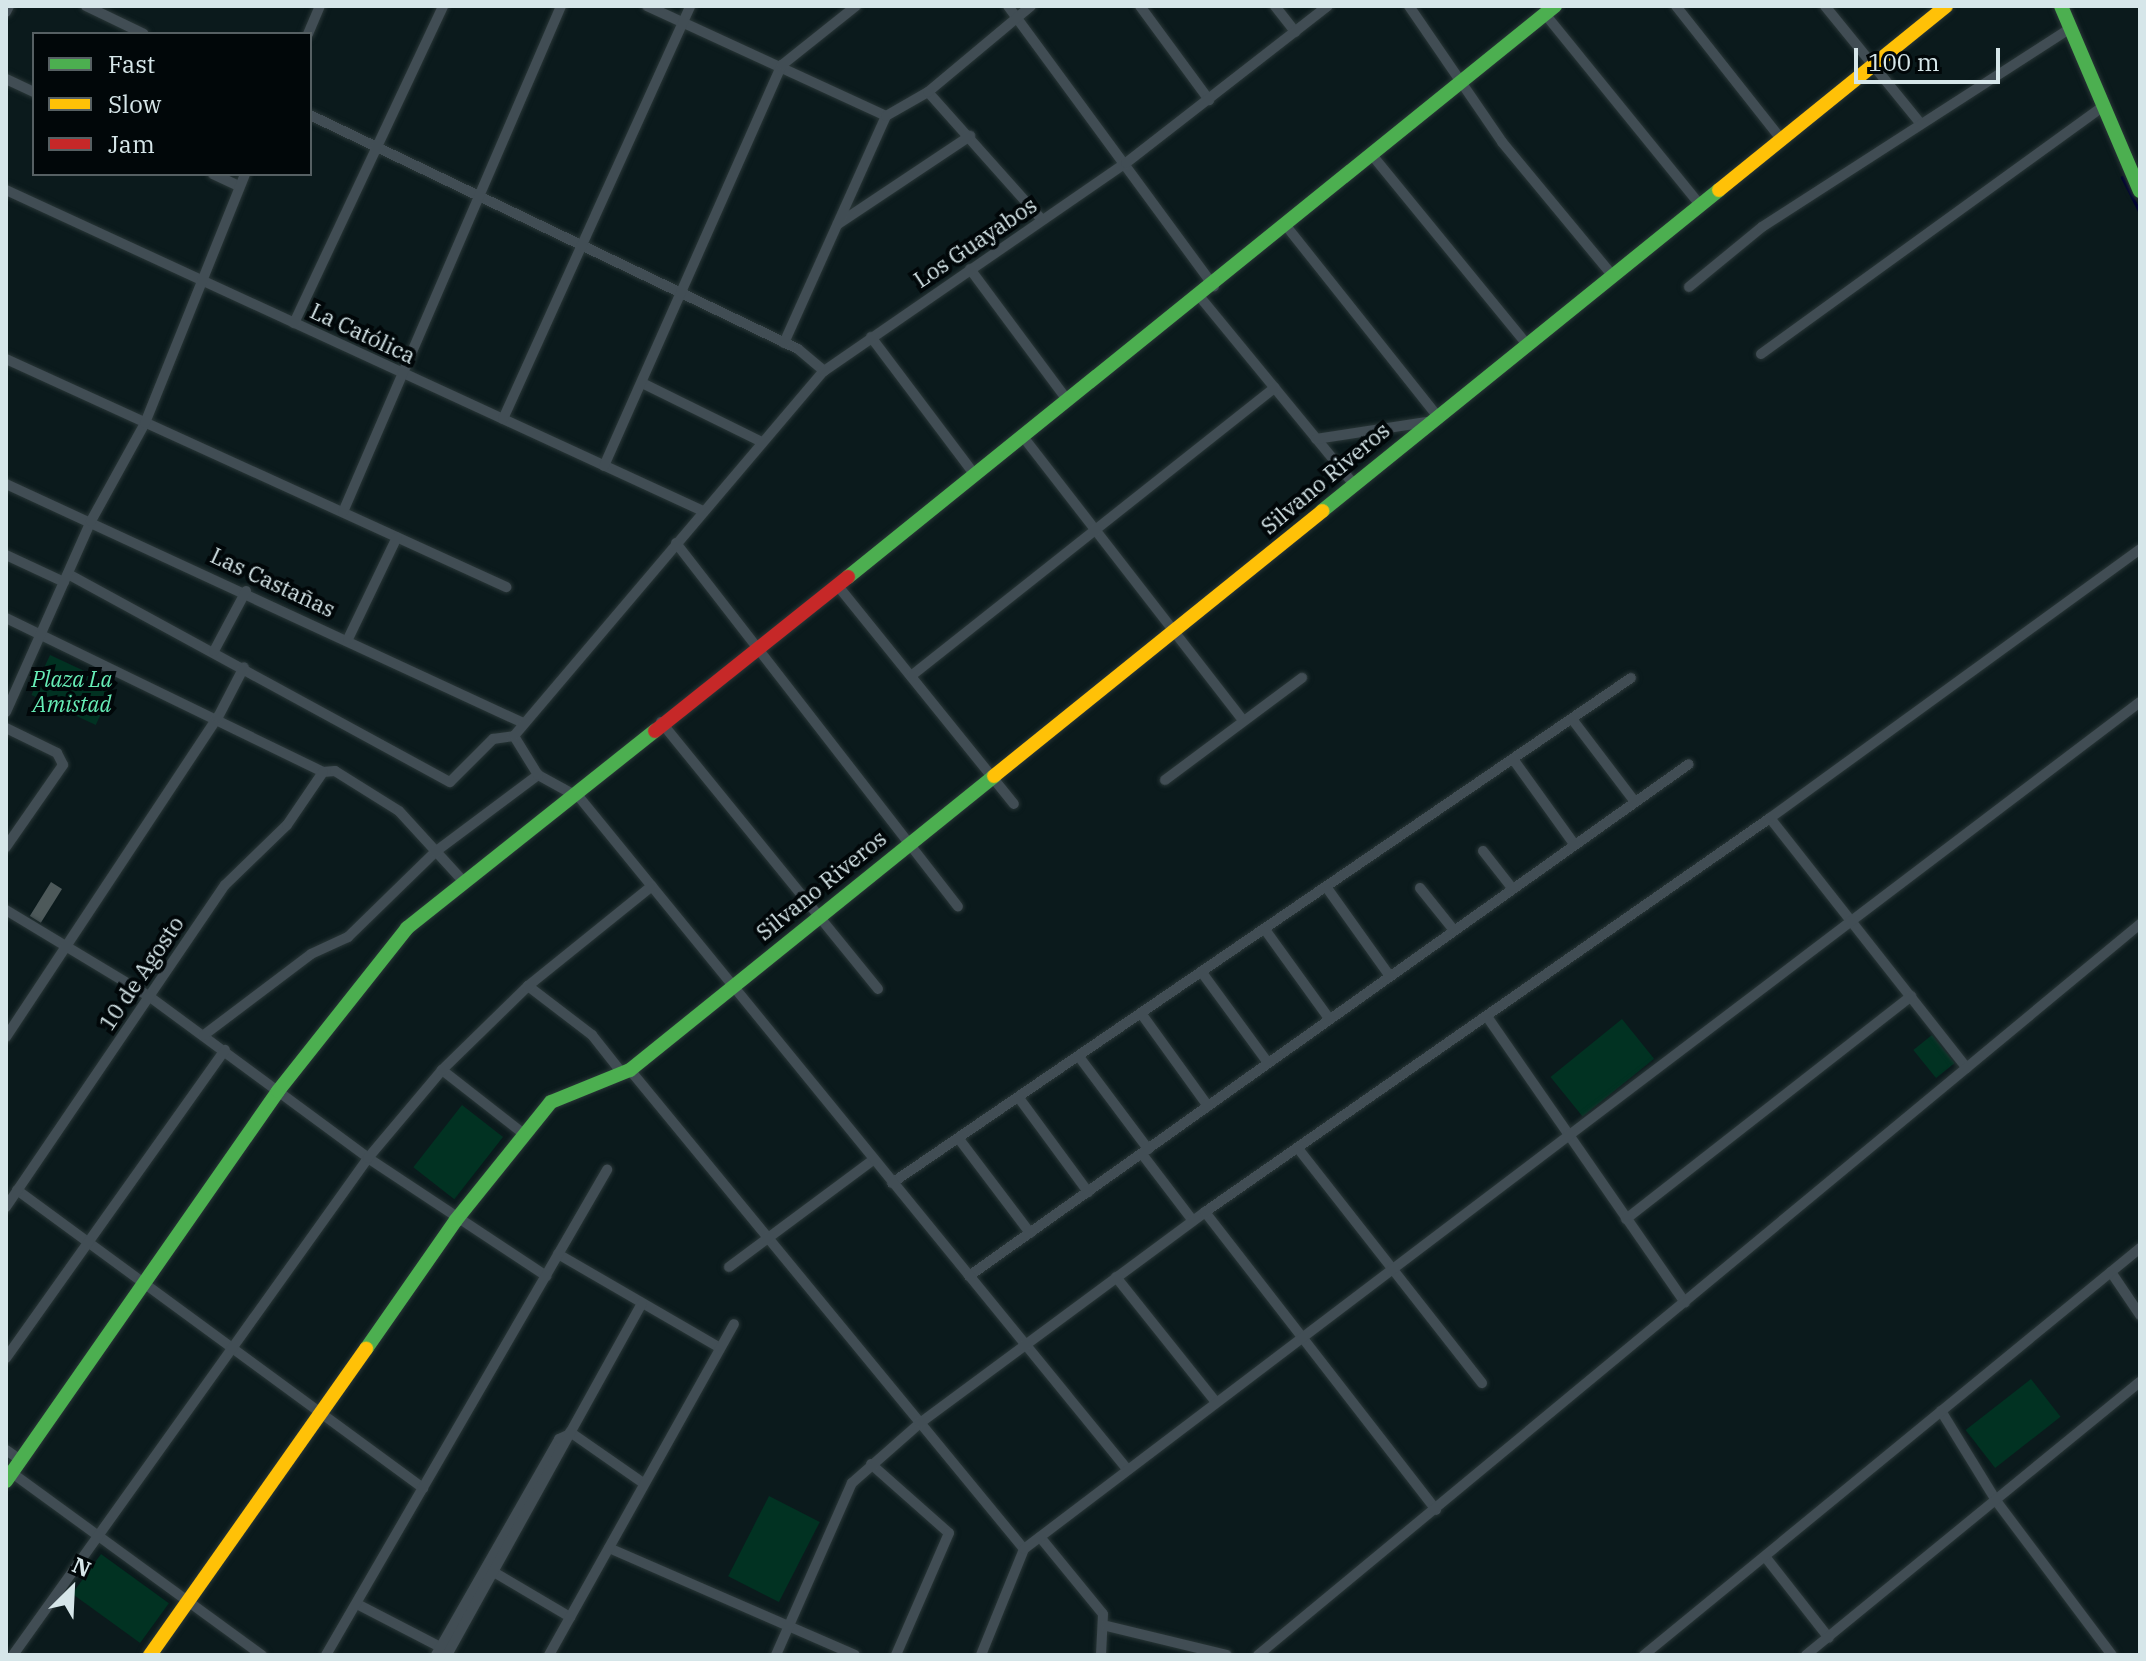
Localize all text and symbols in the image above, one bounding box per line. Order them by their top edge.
legend [32,32,312,176]
scale bar [1858,32,2004,82]
text: 100 m [1868,46,1940,78]
text: Fast [108,48,155,80]
text: Slow [108,88,161,120]
text: Jam [108,128,155,160]
street label: Los Guayabos [909,191,1041,293]
street label: La Católica [306,297,420,369]
street label: Silvano Riveros [1255,417,1395,539]
street label: Las Castañas [207,542,339,622]
park label: Plaza La Amistad [31,665,113,716]
street label: Silvano Riveros [751,825,891,945]
street label: 10 de Agosto [93,911,189,1035]
north arrow [32,1549,112,1629]
text: N [68,1550,96,1583]

